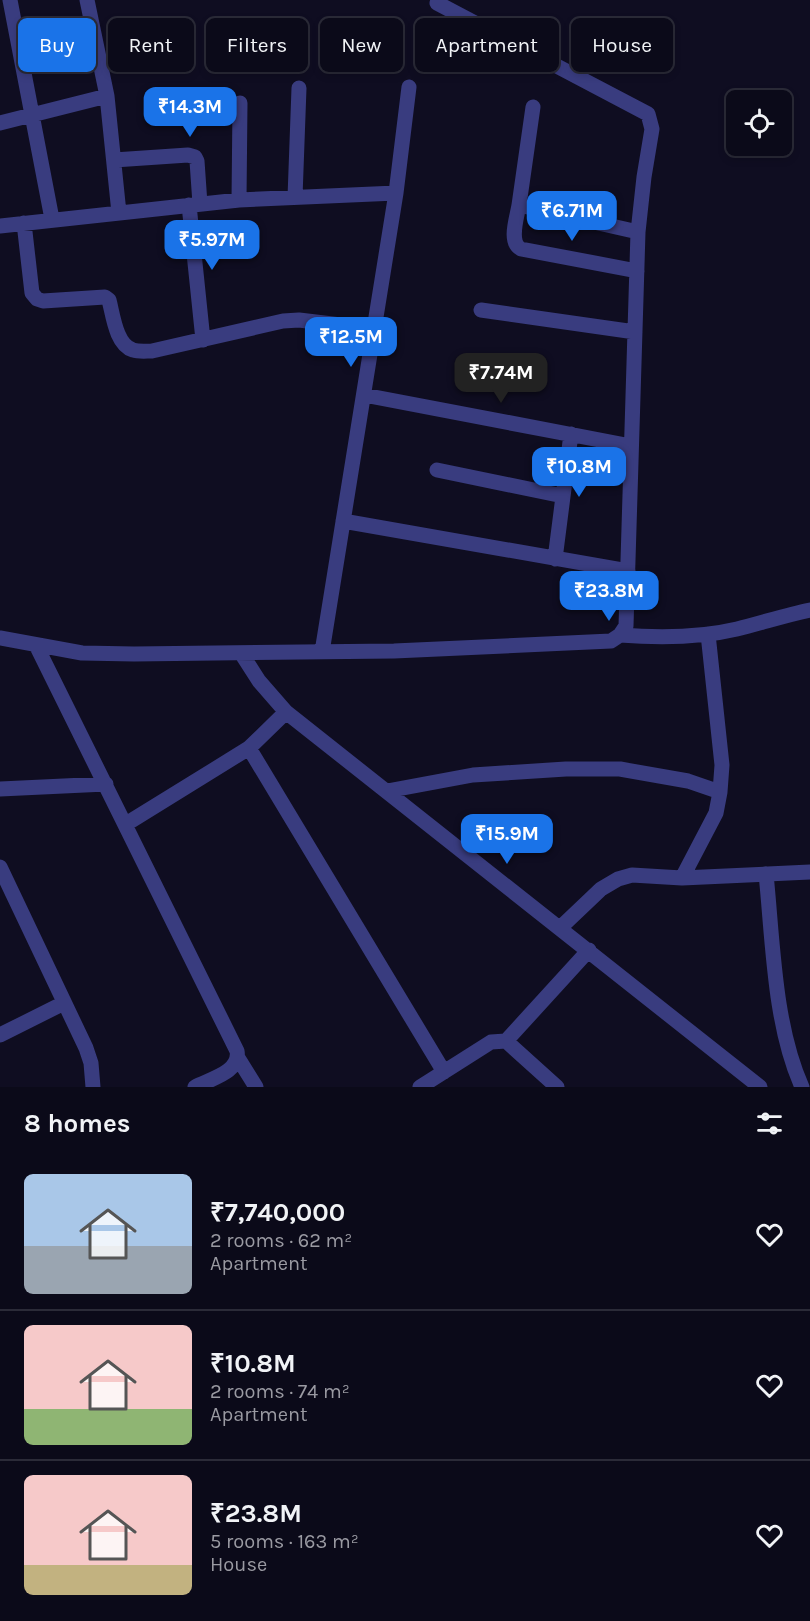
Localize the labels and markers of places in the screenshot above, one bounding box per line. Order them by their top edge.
pin: ₹14.3M [141,87,239,138]
pin: ₹6.71M [523,191,621,242]
pin: ₹5.97M [163,220,261,271]
pin: ₹12.5M [302,317,400,368]
pin: ₹7.74M [452,353,550,404]
pin: ₹10.8M [530,447,628,498]
pin: ₹23.8M [560,571,658,622]
pin: ₹15.9M [458,814,556,865]

